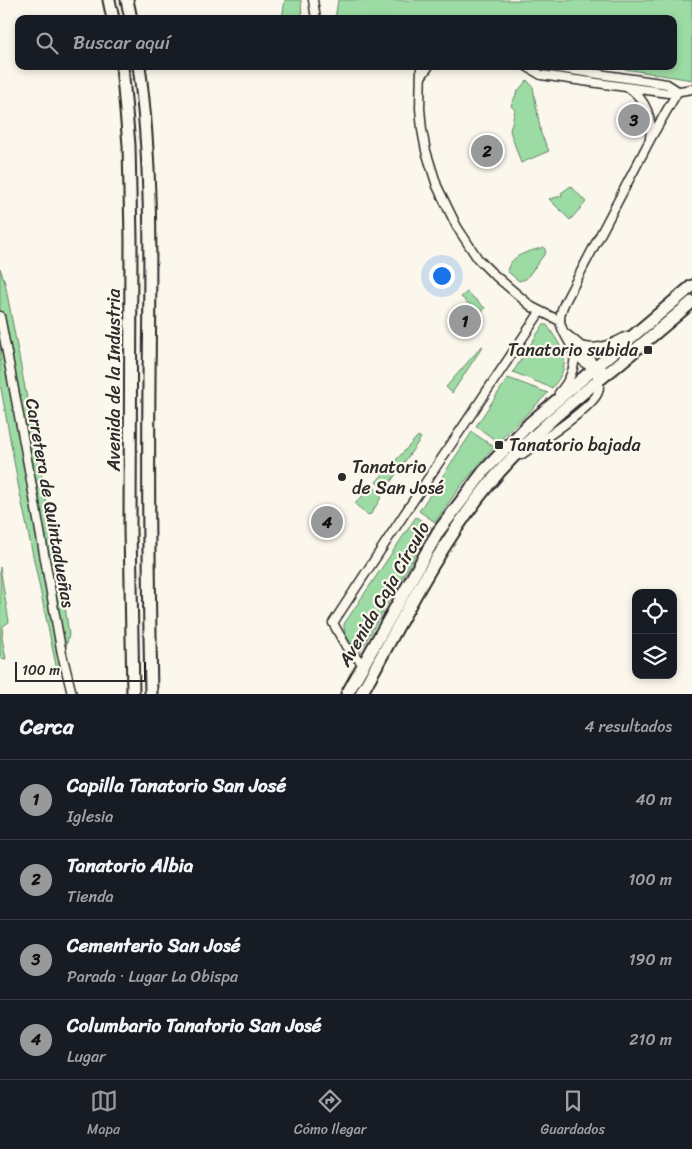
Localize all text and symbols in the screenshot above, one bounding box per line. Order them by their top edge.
search box [15,15,677,70]
text: Buscar aquí [73,26,170,59]
icon: search [33,29,61,57]
pin: 3 [618,101,650,139]
pin: 2 [471,132,503,170]
your location [429,263,455,289]
street label: Avenida de la Industria [98,288,130,472]
pin: 1 [449,302,481,340]
place label: Tanatorio subida [508,334,639,366]
marker: Tanatorio subida [642,344,654,356]
street label: Carretera de Quintadueñas [16,396,84,611]
place label: Tanatorio bajada [509,429,641,461]
marker: Tanatorio bajada [493,439,505,451]
place label: Tanatorio de San José [352,451,444,504]
marker: Tanatorio de San José [336,471,348,483]
pin: 4 [311,503,343,541]
street label: Avenida Caja Círculo [329,515,439,674]
map controls [632,589,677,679]
button: locate [632,589,677,634]
button: layers [632,634,677,679]
text: 100 m [22,658,60,683]
scale bar [15,659,146,682]
text: Cerca [20,708,74,746]
text: 4 resultados [584,712,672,741]
text: Capilla Tanatorio San José [67,769,286,802]
text: 1 [33,785,39,814]
text: 40 m [635,785,672,814]
text: Iglesia [67,802,113,831]
text: Tanatorio Albia [67,849,193,882]
text: 2 [31,865,41,894]
text: 100 m [628,865,672,894]
text: Tienda [67,882,114,911]
text: Cementerio San José [67,929,240,962]
text: 3 [32,945,40,974]
text: 190 m [629,945,672,974]
text: Parada · Lugar La Obispa [67,962,238,991]
text: Columbario Tanatorio San José [67,1009,322,1042]
text: 4 [31,1025,41,1054]
text: 210 m [629,1025,672,1054]
text: Lugar [67,1042,106,1071]
tab: Mapa [87,1087,120,1142]
tab: Cómo llegar [294,1087,366,1142]
tab: Guardados [541,1087,605,1142]

